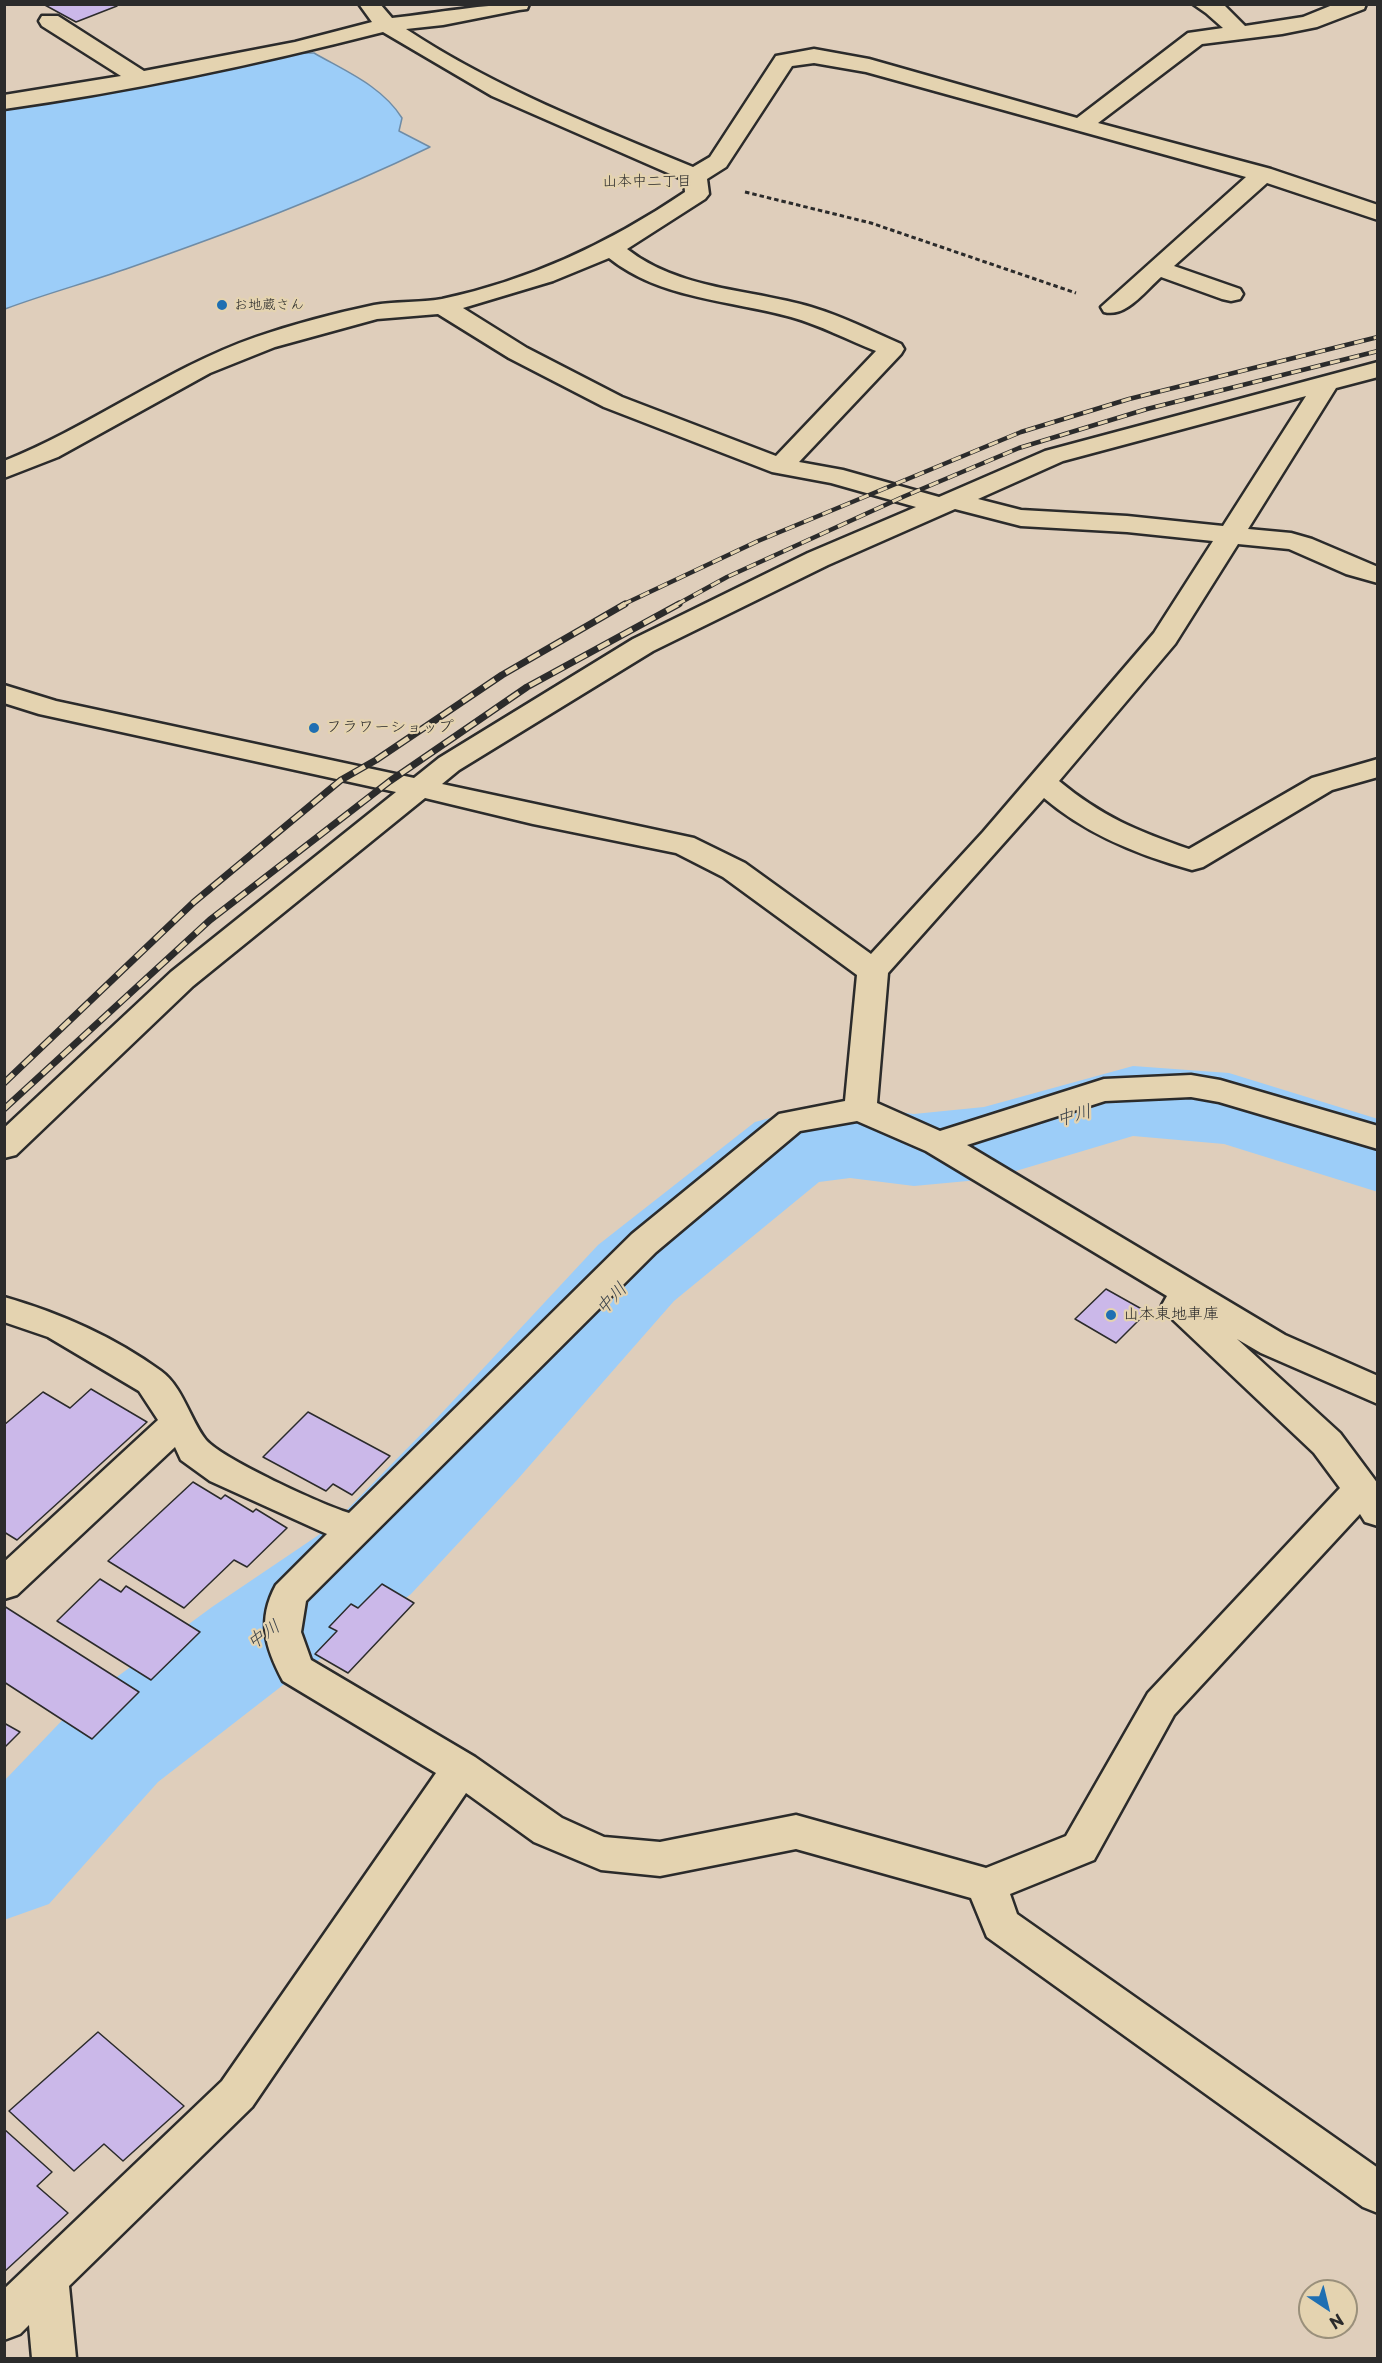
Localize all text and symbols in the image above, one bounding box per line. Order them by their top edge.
district label: 山本中二丁目 [602,173,692,191]
place label: お地蔵さん [234,297,304,313]
marker: お地蔵さん [215,298,229,312]
place label: フラワーショップ [326,718,454,738]
marker: フラワーショップ [307,721,321,735]
water label: 中川 [1054,1101,1094,1131]
water label: 中川 [592,1278,632,1320]
place label: 山本東地車庫 [1123,1305,1219,1325]
marker: 山本東地車庫 [1104,1308,1118,1322]
water label: 中川 [243,1616,285,1654]
north arrow [1298,2279,1358,2339]
text: N [1325,2309,1349,2336]

